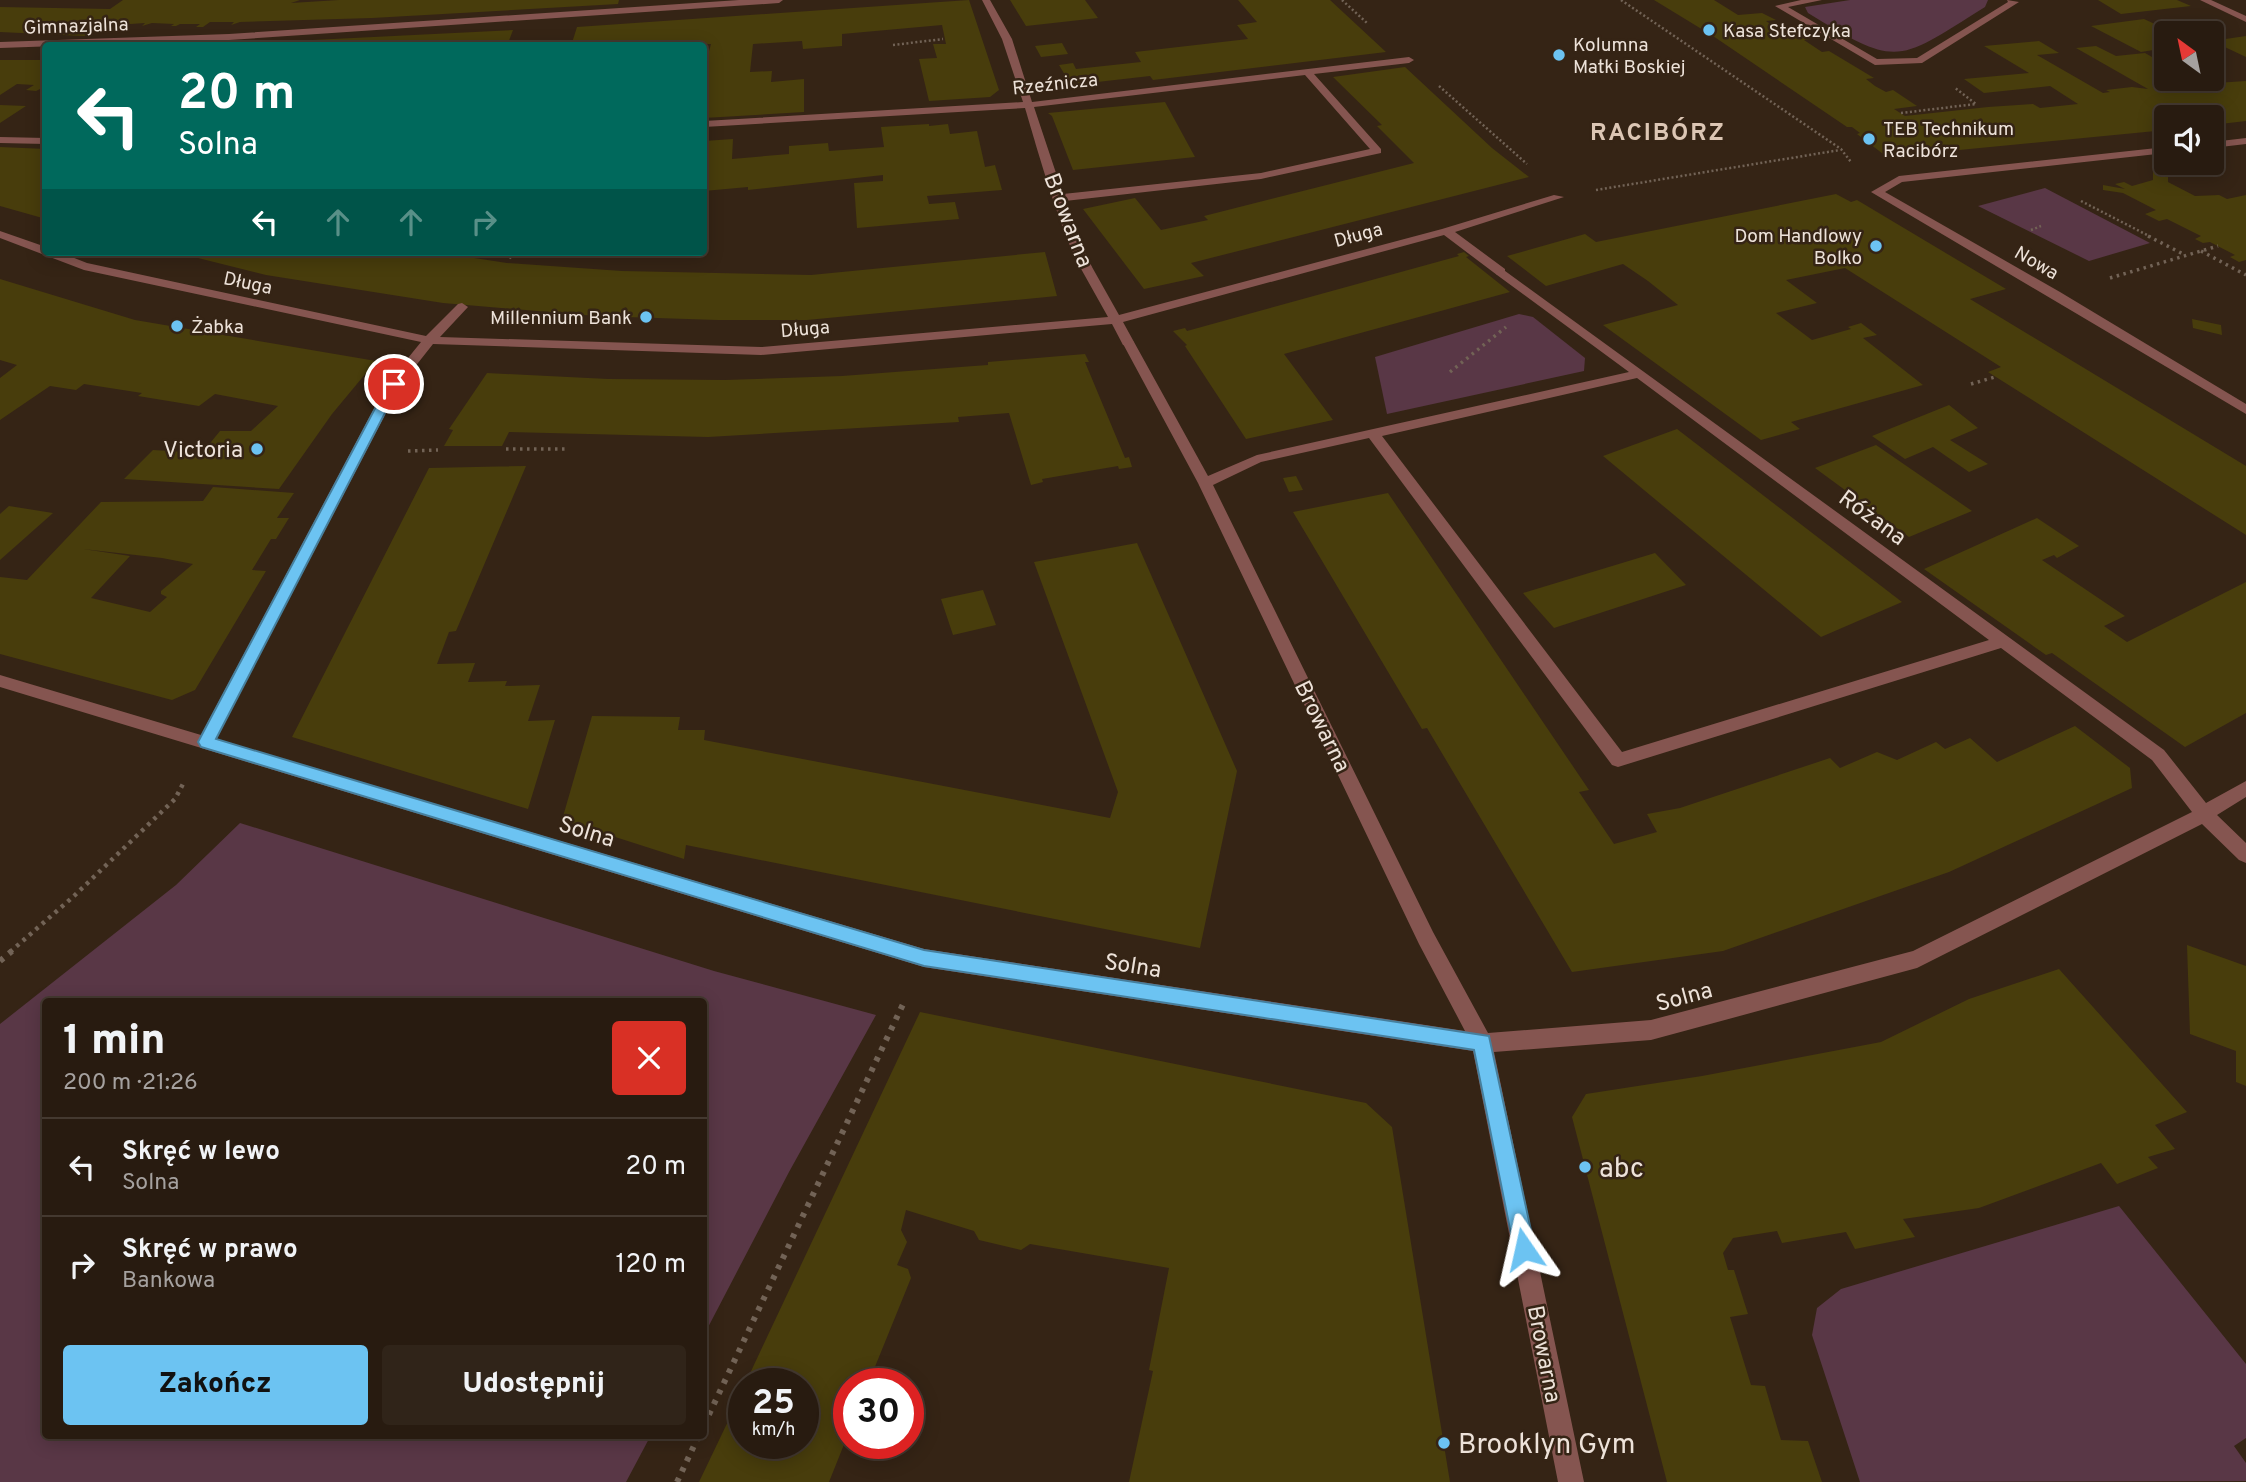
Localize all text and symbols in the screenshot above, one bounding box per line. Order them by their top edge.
street label: Gimnazjalna [23,13,129,41]
place label: Kasa Stefczyka [1723,20,1851,44]
north arrow [2154,21,2224,91]
map controls [2154,21,2224,175]
marker: Kasa Stefczyka [1701,22,1717,38]
place label: Kolumna Matki Boskiej [1573,34,1686,80]
marker: Kolumna Matki Boskiej [1551,47,1567,63]
text: 20 m [178,65,295,127]
street label: Rzeźnicza [1011,69,1099,101]
icon: left [63,70,154,161]
button: sound [2154,105,2224,175]
district label: RACIBÓRZ [1590,117,1726,149]
place label: TEB Technikum Racibórz [1883,118,2014,164]
text: Solna [178,126,258,166]
marker: TEB Technikum Racibórz [1861,131,1877,147]
street label: Browarna [1035,170,1098,272]
icon: left [246,203,284,241]
icon: ahead [319,203,357,241]
icon: ahead [392,203,430,241]
icon: right [465,203,503,241]
street label: Długa [1332,218,1385,254]
place label: Dom Handlowy Bolko [1735,225,1862,271]
marker: Dom Handlowy Bolko [1868,238,1884,254]
street label: Nowa [2010,242,2062,286]
street label: Długa [221,267,274,301]
place label: Millennium Bank [490,307,632,331]
marker: Millennium Bank [638,309,654,325]
place label: Żabka [191,315,244,340]
street label: Długa [780,316,831,344]
marker: Żabka [169,318,185,334]
pin [364,354,424,414]
icon: arrive [375,365,413,403]
place label: Victoria [163,437,243,466]
marker: Victoria [249,441,265,457]
street label: Różana [1832,485,1911,553]
street label: Browarna [1286,676,1355,778]
street label: Solna [555,811,618,856]
street label: Solna [1102,949,1163,986]
street label: Solna [1653,977,1716,1020]
text: 1 min [63,1016,166,1069]
button: close [612,1021,686,1095]
text: 200 m · 21:26 [63,1069,198,1098]
text: Skręć w lewo [122,1136,280,1169]
icon: left [63,1148,101,1186]
text: 20 m [625,1151,686,1184]
place label: abc [1599,1152,1644,1188]
marker: abc [1577,1159,1593,1175]
text: Solna [122,1169,179,1198]
position arrow [1487,1212,1561,1286]
text: Skręć w prawo [122,1234,298,1267]
icon: right [63,1246,101,1284]
text: 120 m [616,1249,686,1282]
text: Bankowa [122,1267,215,1296]
street label: Browarna [1519,1303,1566,1406]
button: Zakończ [63,1345,368,1425]
button: Udostępnij [382,1345,686,1425]
speed limit sign: 30 [833,1368,924,1459]
text: 25 [752,1382,795,1426]
text: km/h [752,1419,795,1442]
place label: Brooklyn Gym [1458,1428,1635,1464]
marker: Brooklyn Gym [1436,1435,1452,1451]

